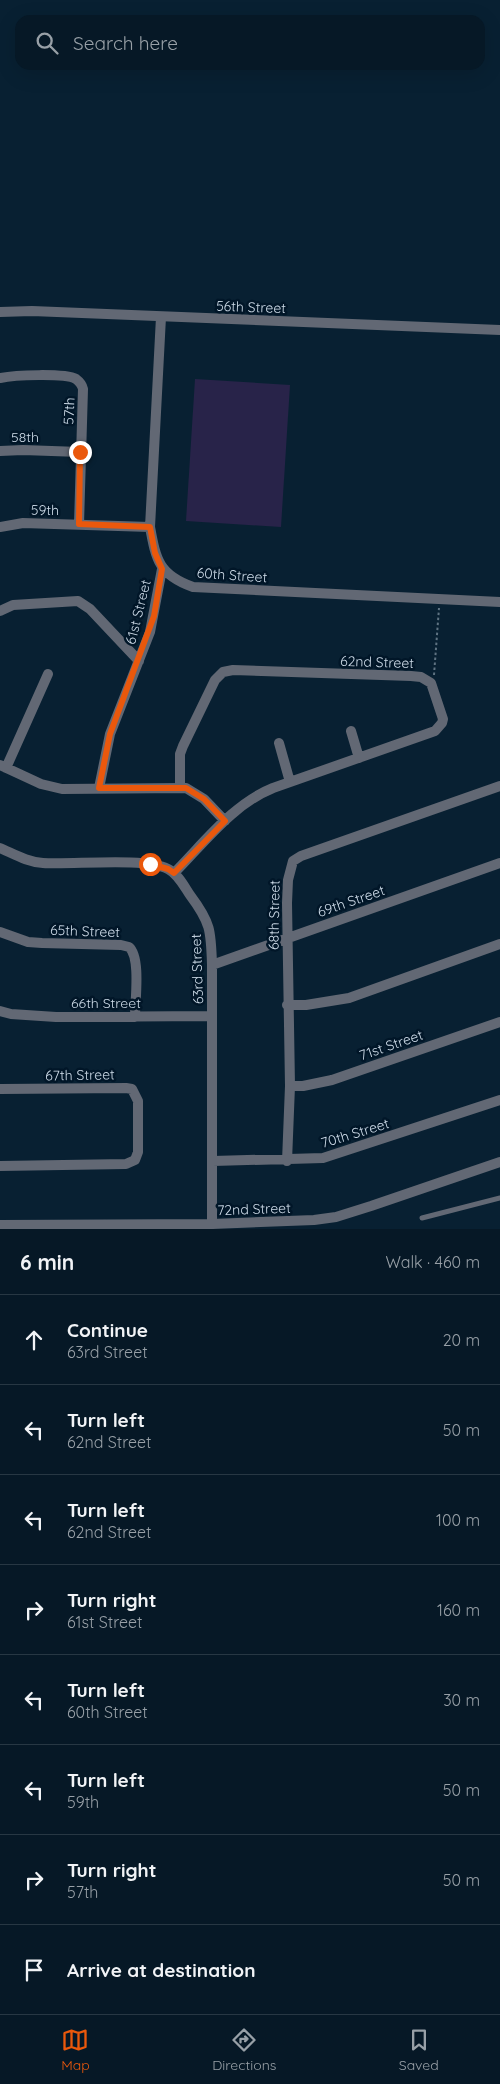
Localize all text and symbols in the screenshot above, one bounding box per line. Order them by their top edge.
search box [15,15,485,70]
icon: search [33,29,61,57]
text: Search here [73,31,178,55]
street label: 56th Street [216,297,287,317]
street label: 57th [59,397,79,425]
street label: 58th [11,428,39,446]
route end [69,441,92,464]
street label: 59th [31,501,59,519]
street label: 60th Street [196,564,268,586]
street label: 61st Street [121,578,155,646]
street label: 62nd Street [340,652,415,672]
route start [139,853,162,876]
street label: 68th Street [264,880,284,950]
street label: 69th Street [315,881,387,921]
street label: 65th Street [50,921,121,941]
street label: 63rd Street [187,933,207,1005]
street label: 66th Street [71,994,141,1012]
street label: 71st Street [357,1026,426,1064]
street label: 67th Street [45,1065,115,1085]
street label: 70th Street [319,1114,391,1152]
street label: 72nd Street [217,1199,291,1219]
text: 6 min [20,1249,74,1275]
text: Walk · 460 m [385,1252,480,1272]
text: Continue [67,1318,148,1342]
icon: ahead [20,1326,48,1354]
text: 20 m [443,1330,480,1350]
text: 63rd Street [67,1342,148,1362]
text: Turn left [67,1408,145,1432]
icon: left [20,1416,48,1444]
text: 50 m [443,1420,480,1440]
text: 62nd Street [67,1432,152,1452]
text: Turn left [67,1498,145,1522]
icon: left [20,1506,48,1534]
text: 100 m [436,1510,480,1530]
text: 62nd Street [67,1522,152,1542]
text: Turn right [67,1588,156,1612]
icon: right [20,1596,48,1624]
text: 160 m [437,1600,480,1620]
text: 61st Street [67,1612,142,1632]
text: Turn left [67,1678,145,1702]
icon: left [20,1686,48,1714]
text: 30 m [443,1690,480,1710]
text: 60th Street [67,1702,148,1722]
text: Turn left [67,1768,145,1792]
icon: left [20,1776,48,1804]
text: 50 m [443,1780,480,1800]
text: 59th [67,1792,99,1812]
text: Turn right [67,1858,156,1882]
icon: right [20,1866,48,1894]
text: 50 m [443,1870,480,1890]
text: 57th [67,1882,98,1902]
icon: arrive [20,1956,48,1984]
text: Arrive at destination [67,1958,256,1982]
tab: Map [61,2026,90,2074]
tab: Directions [212,2026,276,2074]
tab: Saved [399,2026,439,2074]

